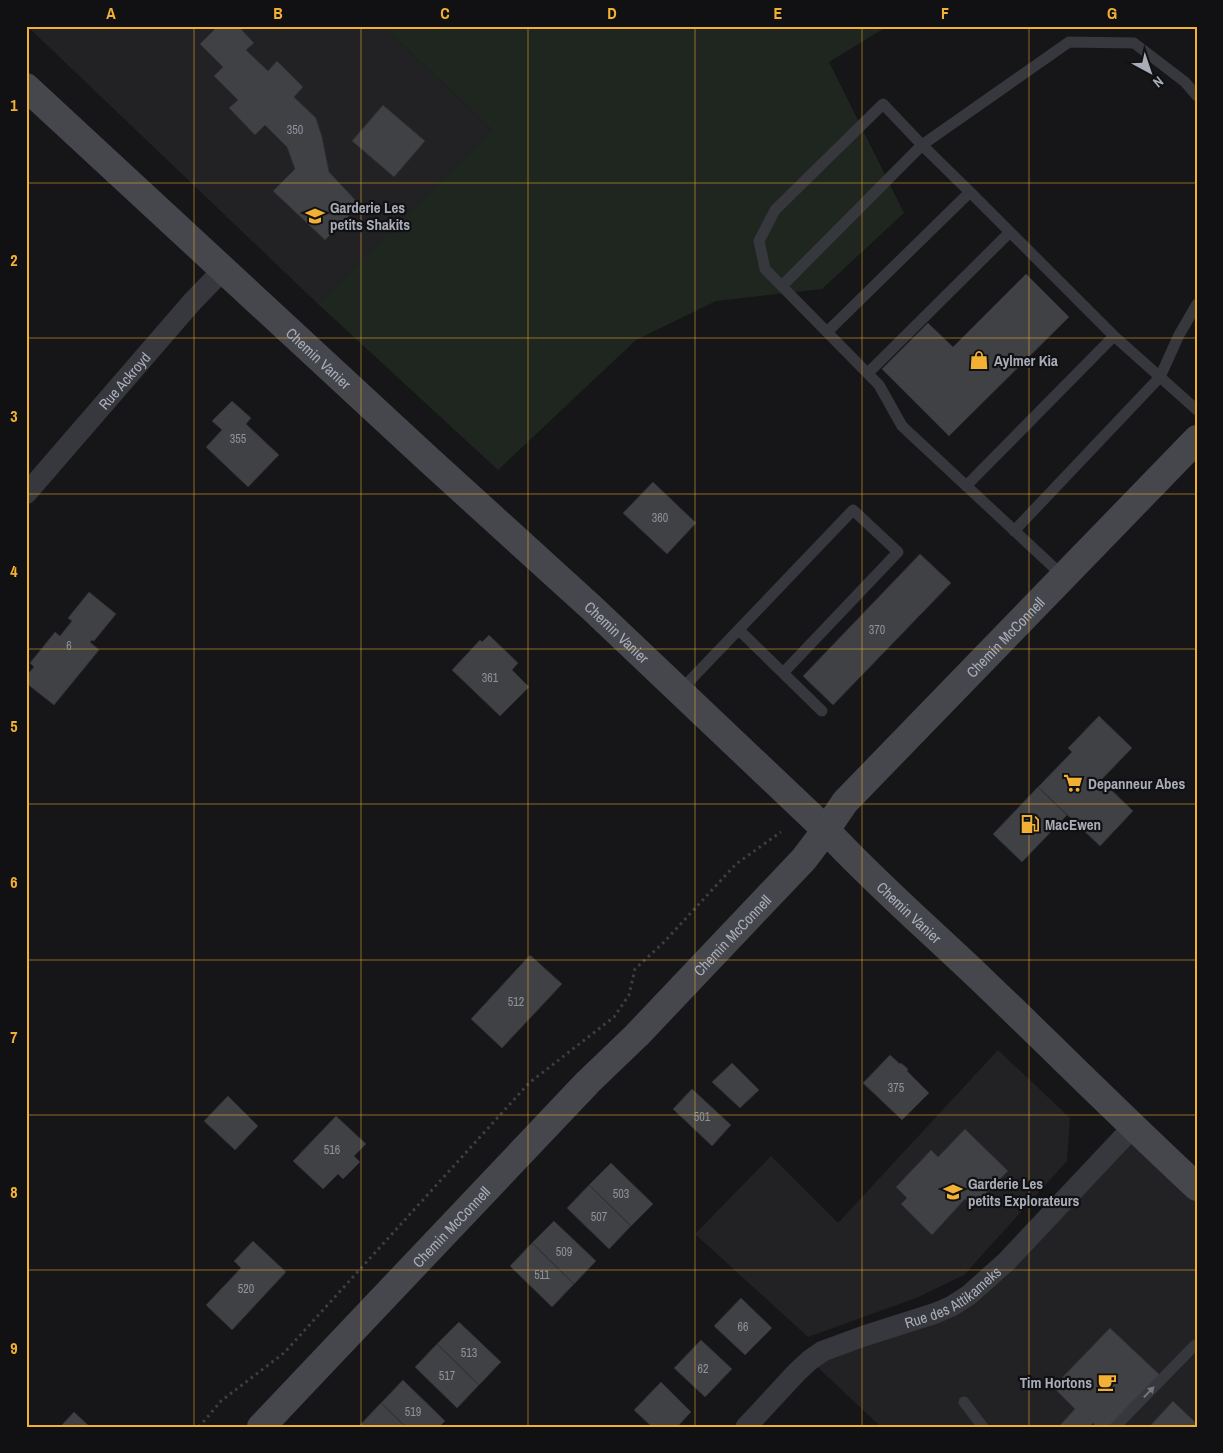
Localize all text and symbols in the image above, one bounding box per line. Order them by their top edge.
text: A [106,2,116,24]
text: B [273,2,283,24]
text: C [440,2,450,24]
text: D [607,2,617,24]
text: E [774,2,783,24]
text: F [941,2,949,24]
text: G [1107,2,1117,24]
north arrow [1126,48,1176,98]
text: N [1149,72,1167,92]
text: 1 [10,94,18,116]
house number: 350 [287,122,303,138]
place label: Garderie Les petits Shakits [330,197,410,235]
school or university icon: Garderie Les petits Shakits [304,205,326,227]
text: 2 [10,249,18,271]
street label: Chemin Vanier [282,322,356,394]
street label: Rue Ackroyd [93,347,155,414]
shop icon: Aylmer Kia [968,349,990,371]
place label: Aylmer Kia [994,350,1058,371]
text: 3 [10,405,18,427]
house number: 355 [230,431,247,447]
house number: 360 [652,510,668,526]
text: 4 [10,560,18,582]
street label: Chemin McConnell [961,592,1049,682]
street label: Chemin Vanier [580,596,654,668]
house number: 370 [869,622,885,638]
house number: 6 [66,638,72,654]
house number: 361 [482,670,499,686]
text: 5 [10,715,18,737]
supermarket icon: Depanneur Abes [1062,772,1084,794]
place label: Depanneur Abes [1088,773,1185,794]
fuel station icon: MacEwen [1019,813,1041,835]
place label: MacEwen [1045,814,1101,835]
text: 6 [10,871,18,893]
street label: Chemin Vanier [872,877,947,948]
street label: Chemin McConnell [688,890,775,980]
house number: 512 [508,994,524,1010]
text: 7 [10,1026,18,1048]
house number: 375 [888,1080,905,1096]
house number: 501 [694,1109,711,1125]
house number: 516 [324,1142,340,1158]
place label: Garderie Les petits Explorateurs [968,1173,1080,1211]
text: 8 [10,1181,18,1203]
street label: Chemin McConnell [407,1181,494,1272]
school or university icon: Garderie Les petits Explorateurs [942,1181,964,1203]
house number: 503 [613,1186,629,1202]
house number: 507 [591,1209,608,1225]
house number: 509 [556,1244,572,1260]
street label: Rue des Attikameks [902,1261,1005,1333]
house number: 511 [534,1267,550,1283]
house number: 520 [238,1281,254,1297]
house number: 66 [738,1319,748,1335]
text: 9 [10,1337,18,1359]
house number: 513 [461,1345,477,1361]
house number: 62 [698,1361,708,1377]
house number: 517 [439,1368,456,1384]
cafe icon: Tim Hortons [1096,1371,1118,1393]
place label: Tim Hortons [1020,1372,1092,1393]
one-way arrow [1143,1386,1155,1398]
house number: 519 [405,1404,421,1420]

